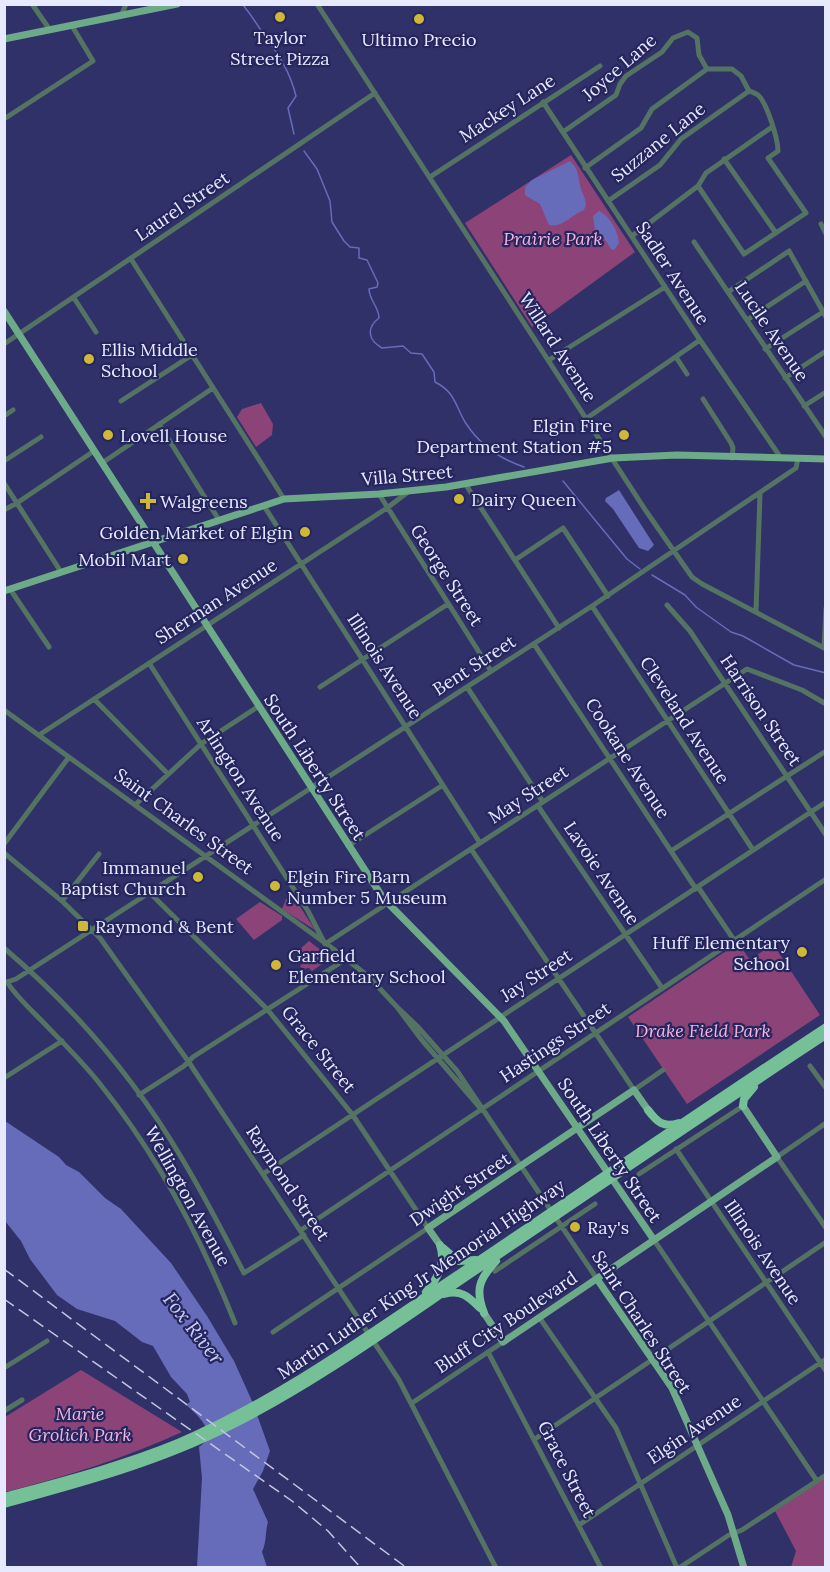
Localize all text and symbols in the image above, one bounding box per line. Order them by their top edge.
marker: Taylor Street Pizza [273,10,287,24]
marker: Ultimo Precio [412,12,426,26]
place label: Taylor Street Pizza [230,26,330,70]
place label: Ultimo Precio [361,28,477,51]
street label: Joyce Lane [576,28,661,106]
street label: Mackey Lane [455,68,559,147]
street label: Suzzane Lane [606,97,710,187]
street label: Laurel Street [130,166,234,246]
street label: Sadler Avenue [631,217,715,329]
park label: Prairie Park [503,227,603,250]
street label: Lucile Avenue [730,276,814,386]
street label: Willard Avenue [514,288,602,406]
place label: Ellis Middle School [101,338,198,382]
marker: Ellis Middle School [82,352,96,366]
place label: Elgin Fire Department Station #5 [416,414,612,458]
place label: Lovell House [120,424,227,447]
marker: Lovell House [101,428,115,442]
marker: Elgin Fire Department Station #5 [617,428,631,442]
street label: Villa Street [359,460,454,491]
place label: Dairy Queen [471,488,576,511]
place label: Walgreens [160,490,248,513]
marker: Dairy Queen [452,492,466,506]
marker: Walgreens [141,494,155,508]
street label: George Street [405,520,489,630]
place label: Golden Market of Elgin [100,521,293,544]
marker: Golden Market of Elgin [298,525,312,539]
place label: Mobil Mart [78,548,171,571]
marker: Mobil Mart [176,552,190,566]
street label: Sherman Avenue [151,553,281,649]
street label: Illinois Avenue [342,609,428,723]
street label: Bent Street [428,630,520,700]
street label: Harrison Street [715,650,807,770]
street label: Cleveland Avenue [635,652,735,788]
street label: South Liberty Street [259,690,371,845]
street label: Cookane Avenue [580,693,676,823]
street label: Arlington Avenue [192,711,290,846]
street label: May Street [484,760,572,828]
street label: Saint Charles Street [110,763,258,879]
street label: Lavoie Avenue [559,817,645,929]
place label: Immanuel Baptist Church [61,856,186,900]
place label: Elgin Fire Barn Number 5 Museum [287,865,447,909]
marker: Immanuel Baptist Church [191,870,205,884]
marker: Elgin Fire Barn Number 5 Museum [268,879,282,893]
place label: Raymond & Bent [95,915,234,938]
marker: Raymond & Bent [76,919,90,933]
place label: Huff Elementary School [652,931,790,975]
street label: Jay Street [495,943,576,1007]
place label: Garfield Elementary School [288,944,446,988]
marker: Huff Elementary School [795,945,809,959]
marker: Garfield Elementary School [269,958,283,972]
street label: Hastings Street [495,997,615,1087]
street label: Grace Street [277,1001,361,1097]
park label: Drake Field Park [635,1019,771,1042]
street label: South Liberty Street [553,1073,667,1227]
street label: Raymond Street [241,1121,335,1245]
street label: Wellington Avenue [140,1122,236,1270]
street label: Dwight Street [405,1147,515,1231]
street label: Martin Luther King Jr Memorial Highway [273,1173,570,1384]
street label: Illinois Avenue [719,1195,807,1309]
place label: Ray's [587,1216,629,1239]
marker: Ray's [568,1220,582,1234]
street label: Saint Charles Street [587,1246,697,1398]
street label: Bluff City Boulevard [431,1266,582,1378]
water label: Fox River [158,1287,230,1370]
street label: Elgin Avenue [643,1389,746,1469]
park label: Marie Grolich Park [28,1402,132,1446]
street label: Grace Street [533,1417,601,1521]

